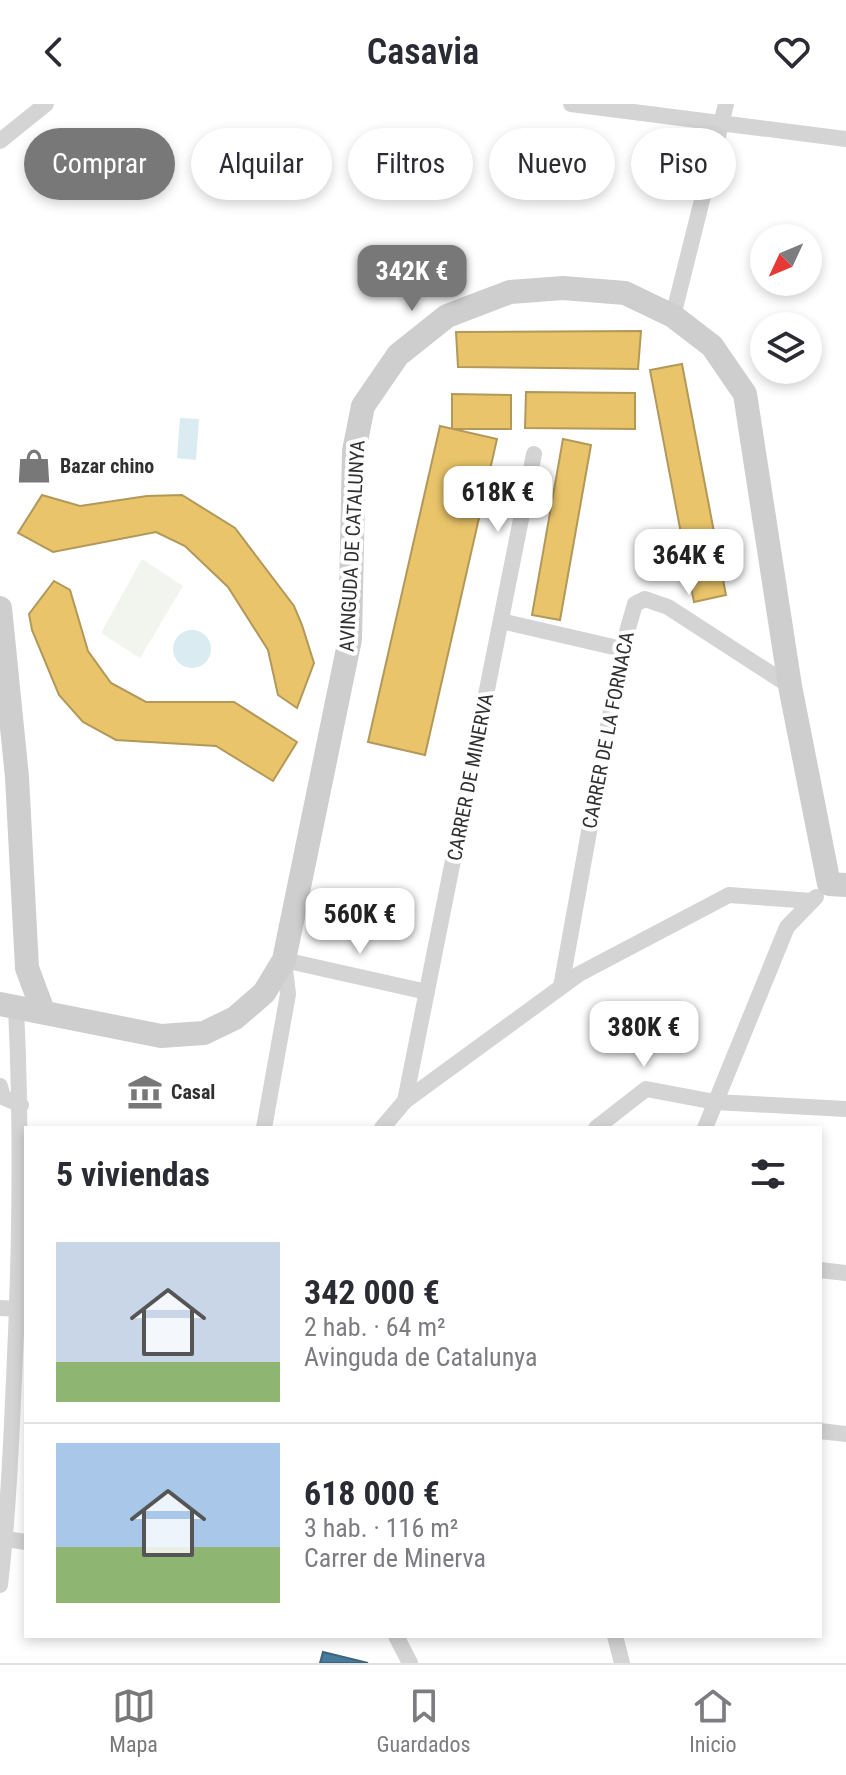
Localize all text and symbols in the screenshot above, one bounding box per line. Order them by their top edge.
icon: back [32,30,76,74]
icon: heart [770,30,814,74]
text: Casavia [367,31,479,73]
chip: Comprar [24,128,175,200]
chip: Alquilar [191,128,332,200]
chip: Filtros [348,128,473,200]
chip: Nuevo [489,128,615,200]
chip: Piso [631,128,736,200]
north arrow [750,224,822,296]
map controls [750,224,822,384]
pin: 342K € [347,245,477,313]
text: 342K € [376,256,448,286]
button: layers [750,312,822,384]
street label: AVINGUDA DE CATALUNYA [334,439,370,652]
shop icon: Bazar chino [15,447,53,485]
place label: Bazar chino [60,454,154,478]
pin: 618K € [433,466,563,534]
text: 618K € [462,477,534,507]
pin: 364K € [624,529,754,597]
text: 364K € [653,540,725,570]
street label: CARRER DE LA FORNACA [577,629,639,831]
street label: CARRER DE MINERVA [442,691,498,863]
pin: 560K € [295,888,425,956]
text: 560K € [324,899,396,929]
pin: 380K € [579,1001,709,1069]
text: 380K € [608,1012,680,1042]
museum icon: Casal [126,1073,164,1111]
place label: Casal [171,1080,215,1104]
icon: filters [746,1152,790,1196]
text: 5 viviendas [56,1154,210,1194]
text: 342 000 € [304,1272,440,1312]
icon: home [120,1274,216,1370]
text: 2 hab. · 64 m² [304,1312,446,1342]
text: Avinguda de Catalunya [304,1342,537,1372]
text: 618 000 € [304,1473,440,1513]
icon: home [120,1475,216,1571]
text: 3 hab. · 116 m² [304,1513,458,1543]
text: Carrer de Minerva [304,1543,486,1573]
tab: Mapa [109,1684,158,1757]
tab: Guardados [376,1684,471,1757]
tab: Inicio [689,1684,737,1757]

